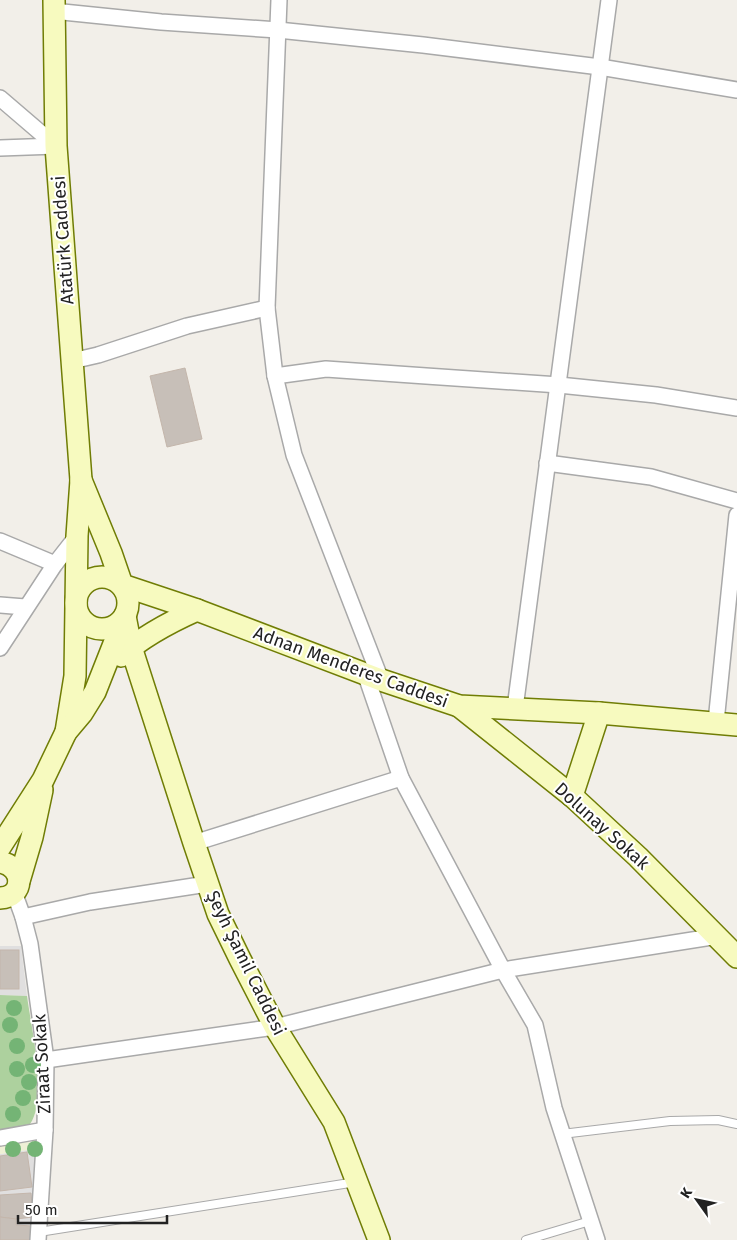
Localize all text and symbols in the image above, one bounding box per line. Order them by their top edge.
street label: Atatürk Caddesi [48,175,78,305]
street label: Adnan Menderes Caddesi [251,622,451,712]
street label: Dolunay Sokak [550,778,654,875]
street label: Şeyh Şamil Caddesi [201,887,291,1039]
street label: Ziraat Sokak [28,1013,56,1114]
north arrow [672,1175,722,1225]
text: K [677,1184,697,1202]
scale bar [18,1192,166,1224]
text: 50 m [25,1201,58,1219]

